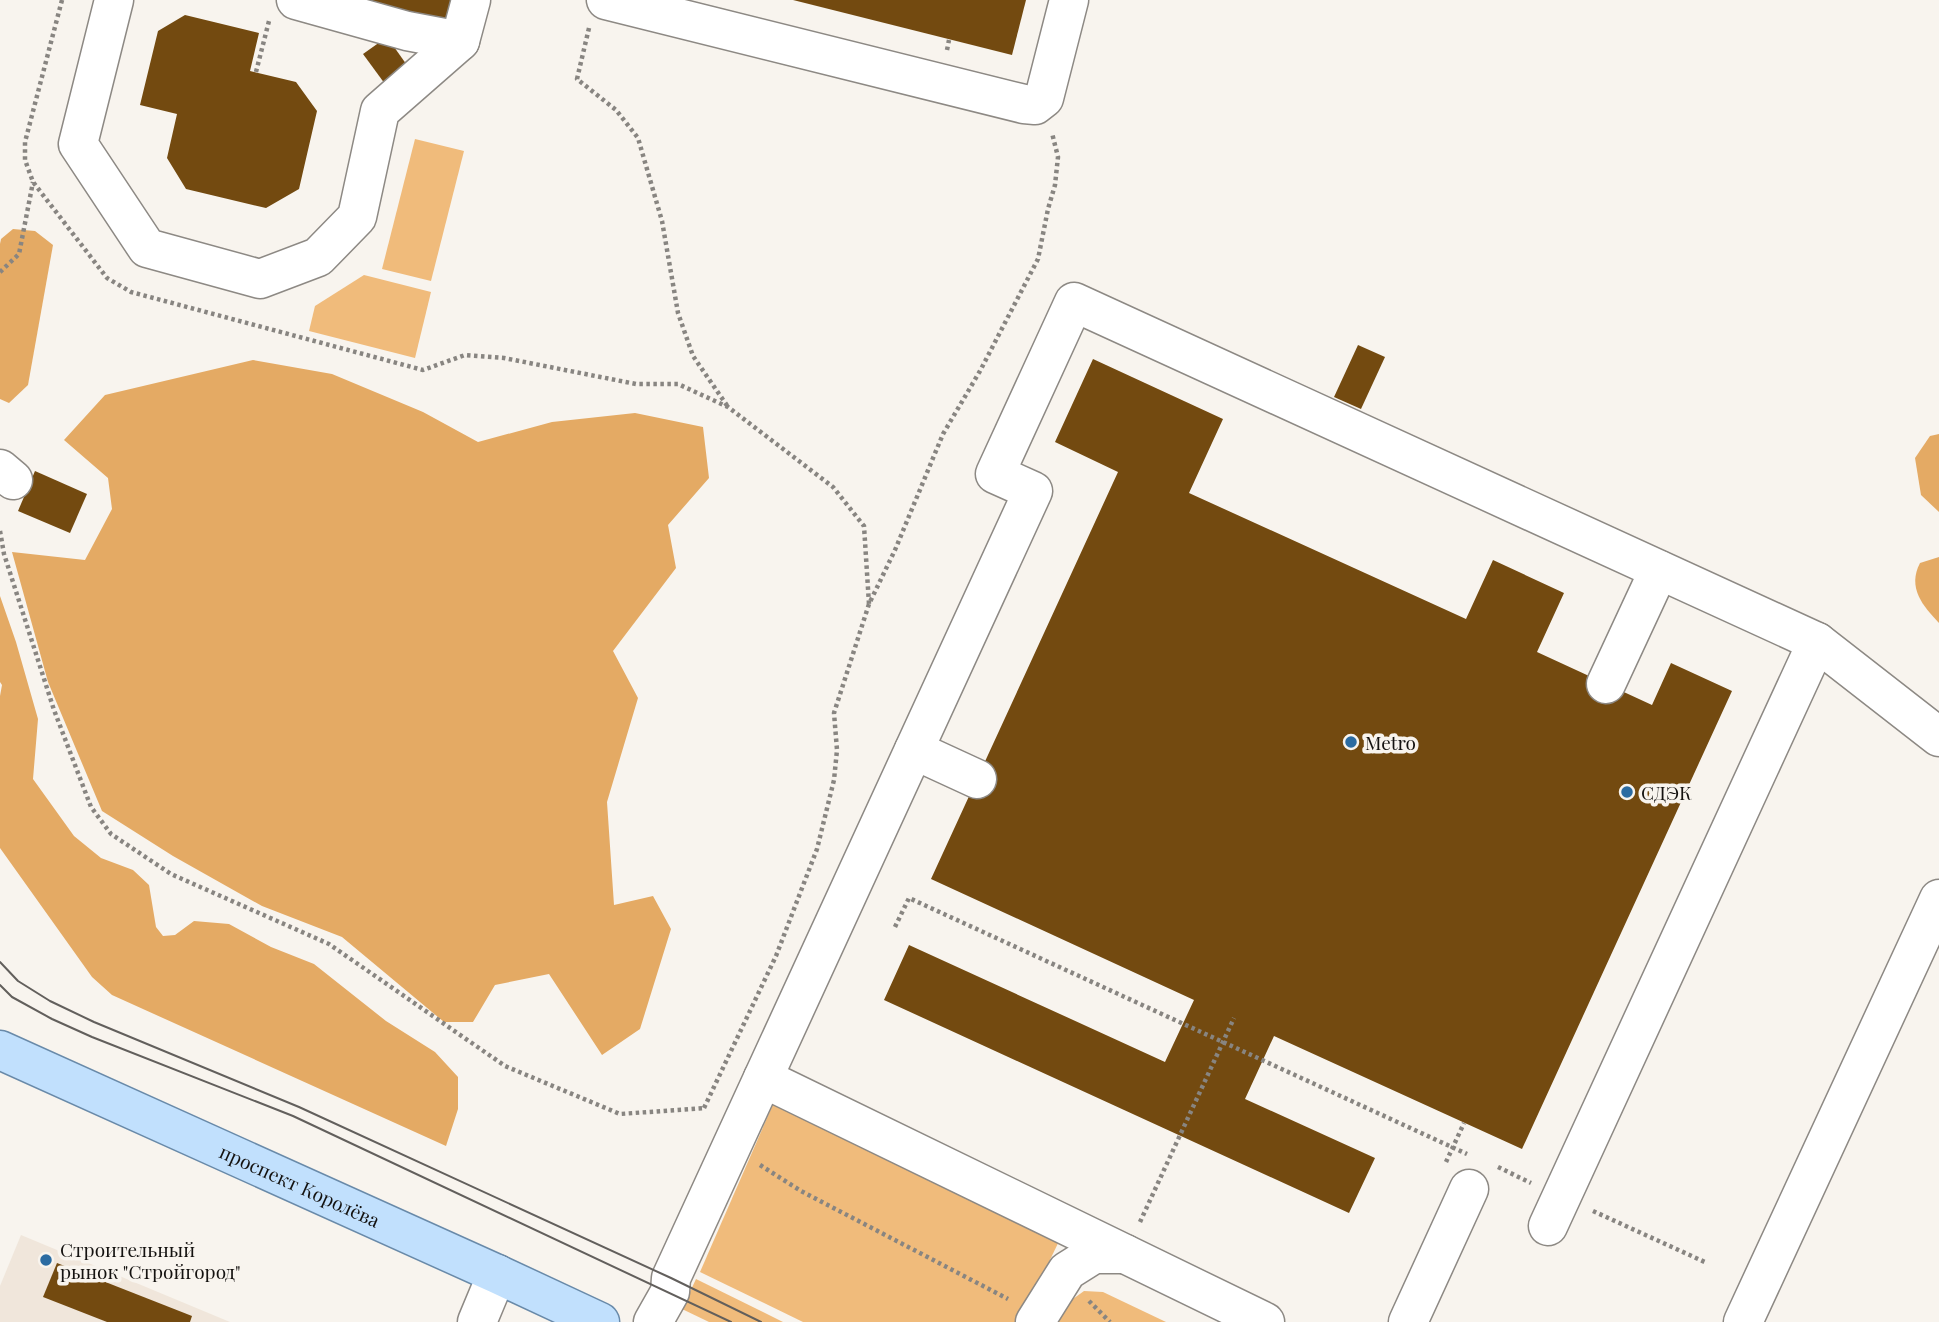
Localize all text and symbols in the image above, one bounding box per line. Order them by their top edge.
place label: Metro [1365,729,1416,755]
marker: Metro [1343,734,1359,750]
place label: СДЭК [1641,779,1692,805]
marker: СДЭК [1619,784,1635,800]
street label: проспект Королёва [216,1138,385,1233]
place label: Строительный рынок "Стройгород" [60,1236,241,1284]
marker: Строительный рынок "Стройгород" [38,1252,54,1268]

